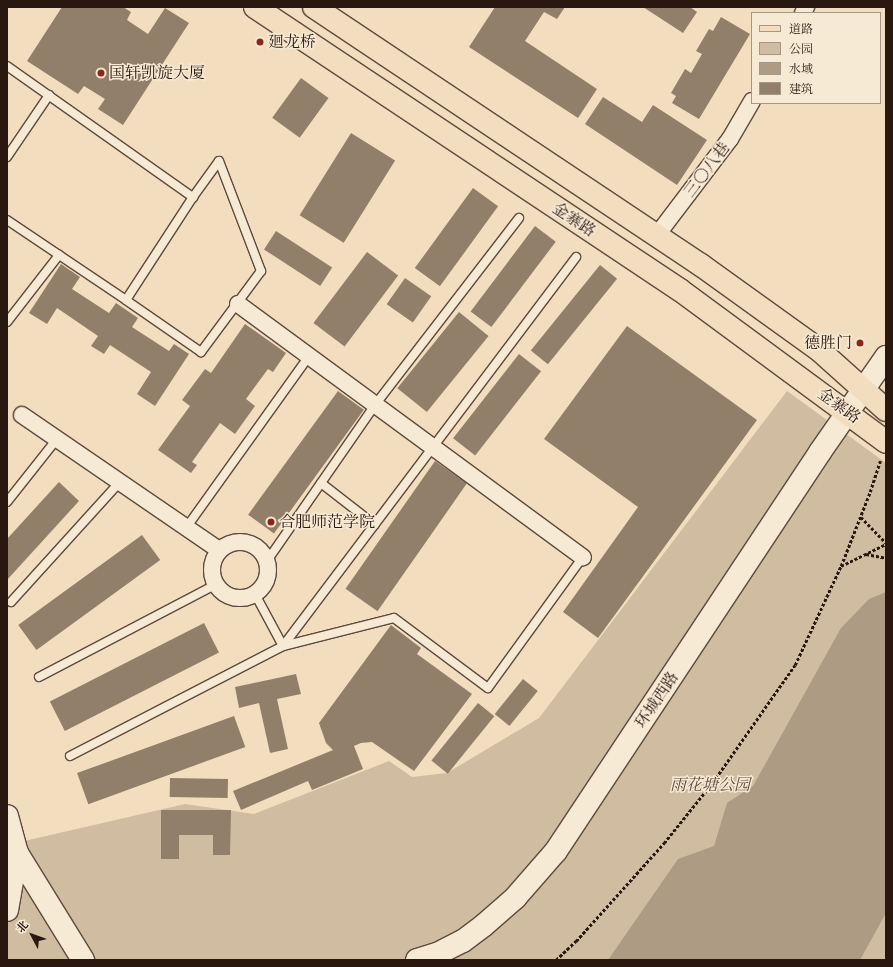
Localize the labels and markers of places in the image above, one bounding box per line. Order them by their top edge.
place label: 廻龙桥 [268,32,316,52]
marker: 廻龙桥 [255,37,265,47]
place label: 国轩凯旋大厦 [109,63,205,83]
marker: 国轩凯旋大厦 [96,68,106,78]
place label: 德胜门 [804,333,852,353]
marker: 德胜门 [855,338,865,348]
place label: 合肥师范学院 [279,512,375,532]
marker: 合肥师范学院 [266,517,276,527]

